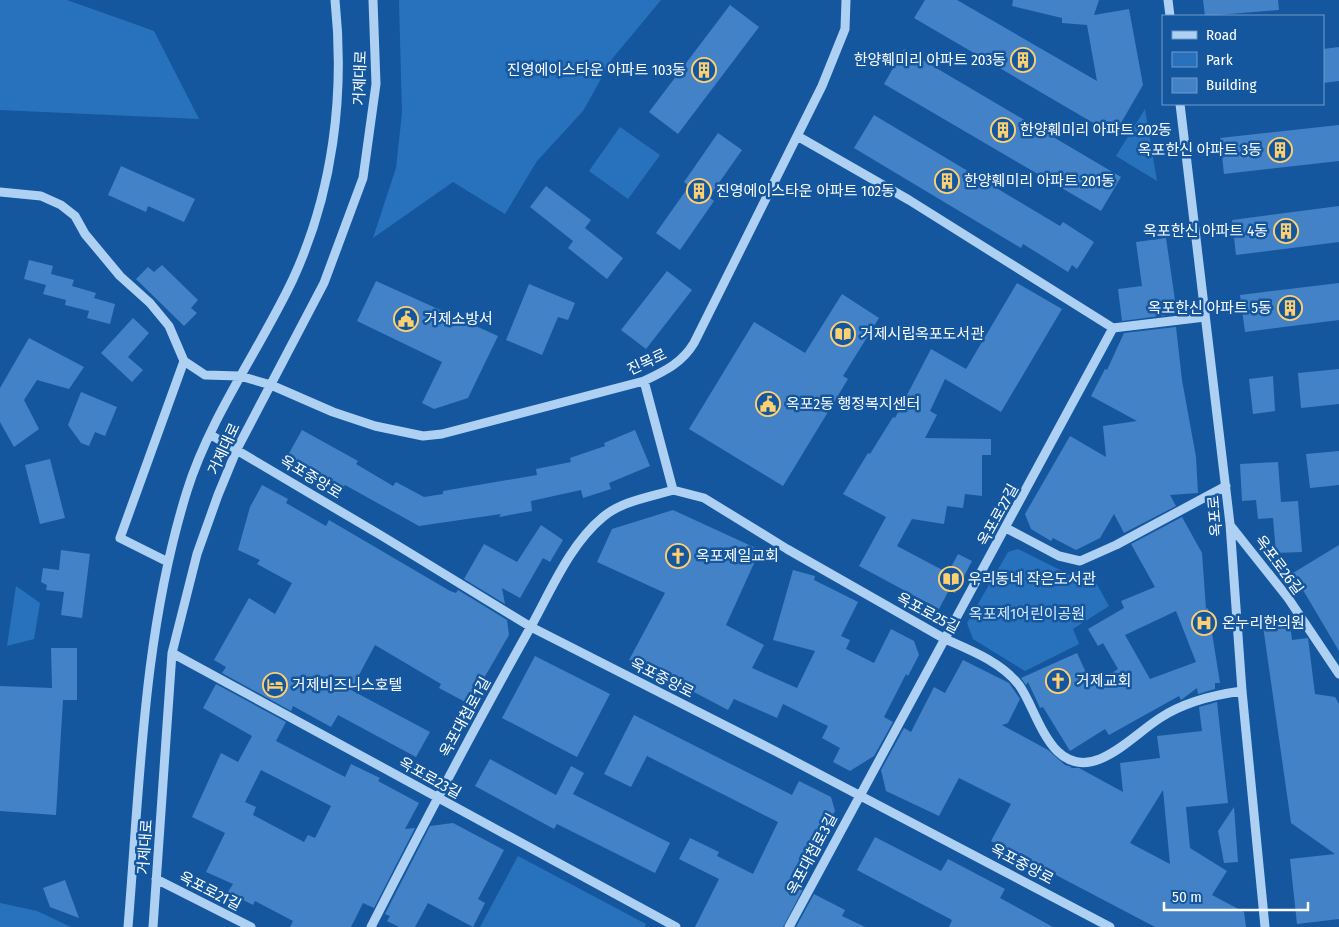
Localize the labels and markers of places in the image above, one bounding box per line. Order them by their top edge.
building icon: 한양훼미리 아파트 203동 [1010,47,1036,73]
place label: 한양훼미리 아파트 203동 [854,51,1006,69]
building icon: 진영에이스타운 아파트 103동 [691,57,717,83]
place label: 진영에이스타운 아파트 103동 [507,61,686,79]
building icon: 한양훼미리 아파트 202동 [990,117,1016,143]
place label: 한양훼미리 아파트 202동 [1020,121,1172,139]
building icon: 옥포한신 아파트 3동 [1267,137,1293,163]
place label: 옥포한신 아파트 3동 [1138,141,1262,159]
building icon: 한양훼미리 아파트 201동 [934,168,960,194]
place label: 한양훼미리 아파트 201동 [964,172,1115,190]
building icon: 진영에이스타운 아파트 102동 [686,178,712,204]
place label: 진영에이스타운 아파트 102동 [716,182,895,200]
building icon: 옥포한신 아파트 4동 [1273,218,1299,244]
place label: 옥포한신 아파트 4동 [1143,222,1268,240]
building icon: 옥포한신 아파트 5동 [1277,295,1303,321]
place label: 옥포한신 아파트 5동 [1148,299,1272,317]
public building icon: 거제소방서 [393,306,419,332]
place label: 거제소방서 [424,310,493,328]
library icon: 거제시립옥포도서관 [830,321,856,347]
place label: 거제시립옥포도서관 [860,325,984,343]
public building icon: 옥포2동 행정복지센터 [755,391,781,417]
place label: 옥포2동 행정복지센터 [786,395,920,413]
church icon: 옥포제일교회 [665,543,691,569]
place label: 옥포제일교회 [696,547,779,565]
library icon: 우리동네 작은도서관 [938,566,964,592]
place label: 우리동네 작은도서관 [968,570,1096,588]
hospital icon: 온누리한의원 [1191,610,1217,636]
place label: 온누리한의원 [1222,614,1305,632]
church icon: 거제교회 [1045,668,1071,694]
hotel icon: 거제비즈니스호텔 [262,672,288,698]
place label: 거제교회 [1076,672,1131,690]
place label: 거제비즈니스호텔 [292,676,402,694]

